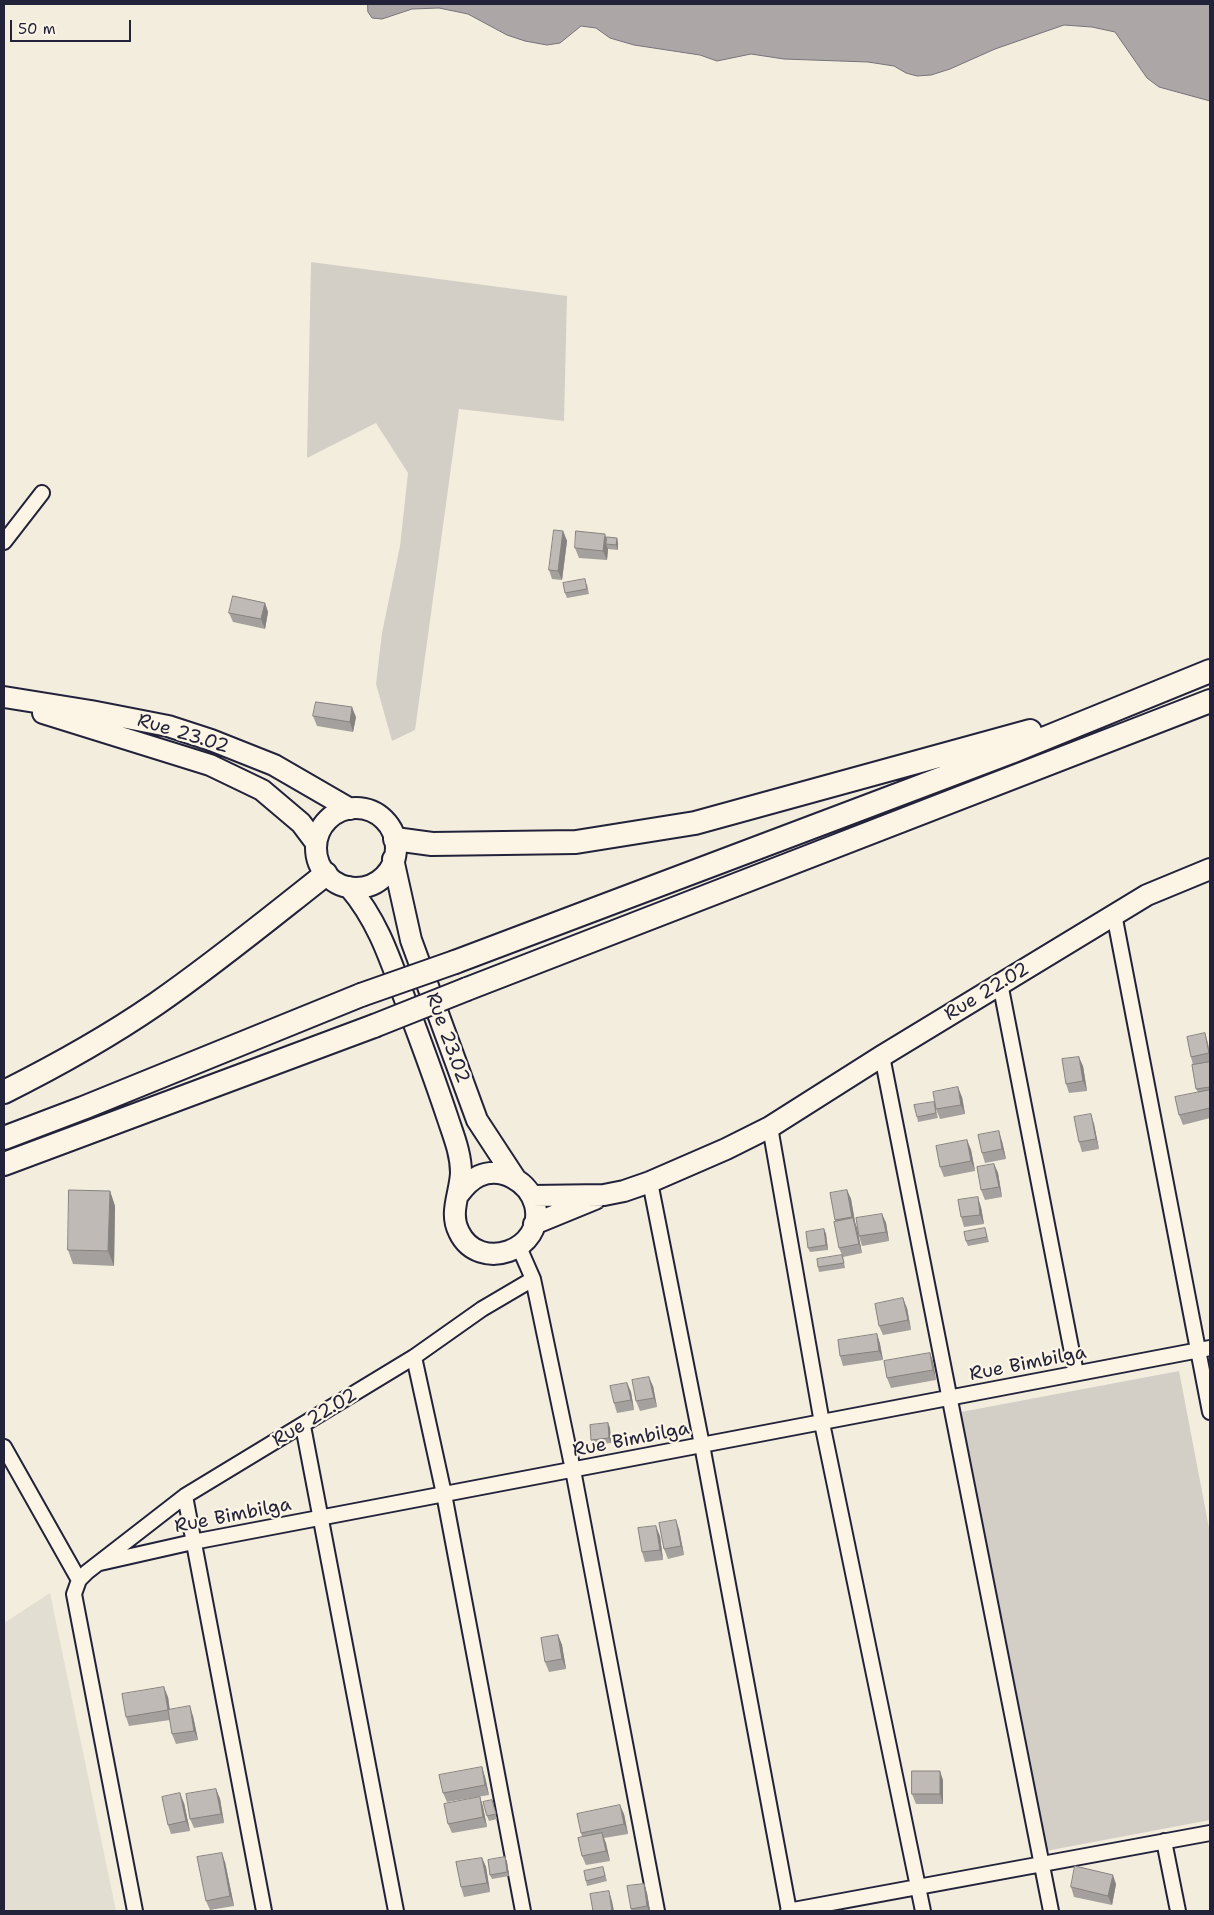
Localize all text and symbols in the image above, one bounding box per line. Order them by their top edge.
scale bar [12,10,134,42]
text: 50 m [18,19,56,39]
street label: Rue 23.02 [134,709,232,759]
street label: Rue 22.02 [940,958,1034,1026]
street label: Rue 23.02 [420,990,474,1086]
street label: Rue Bimbilga [968,1341,1088,1387]
street label: Rue 22.02 [268,1384,362,1452]
street label: Rue Bimbilga [571,1417,691,1463]
street label: Rue Bimbilga [173,1493,293,1539]

